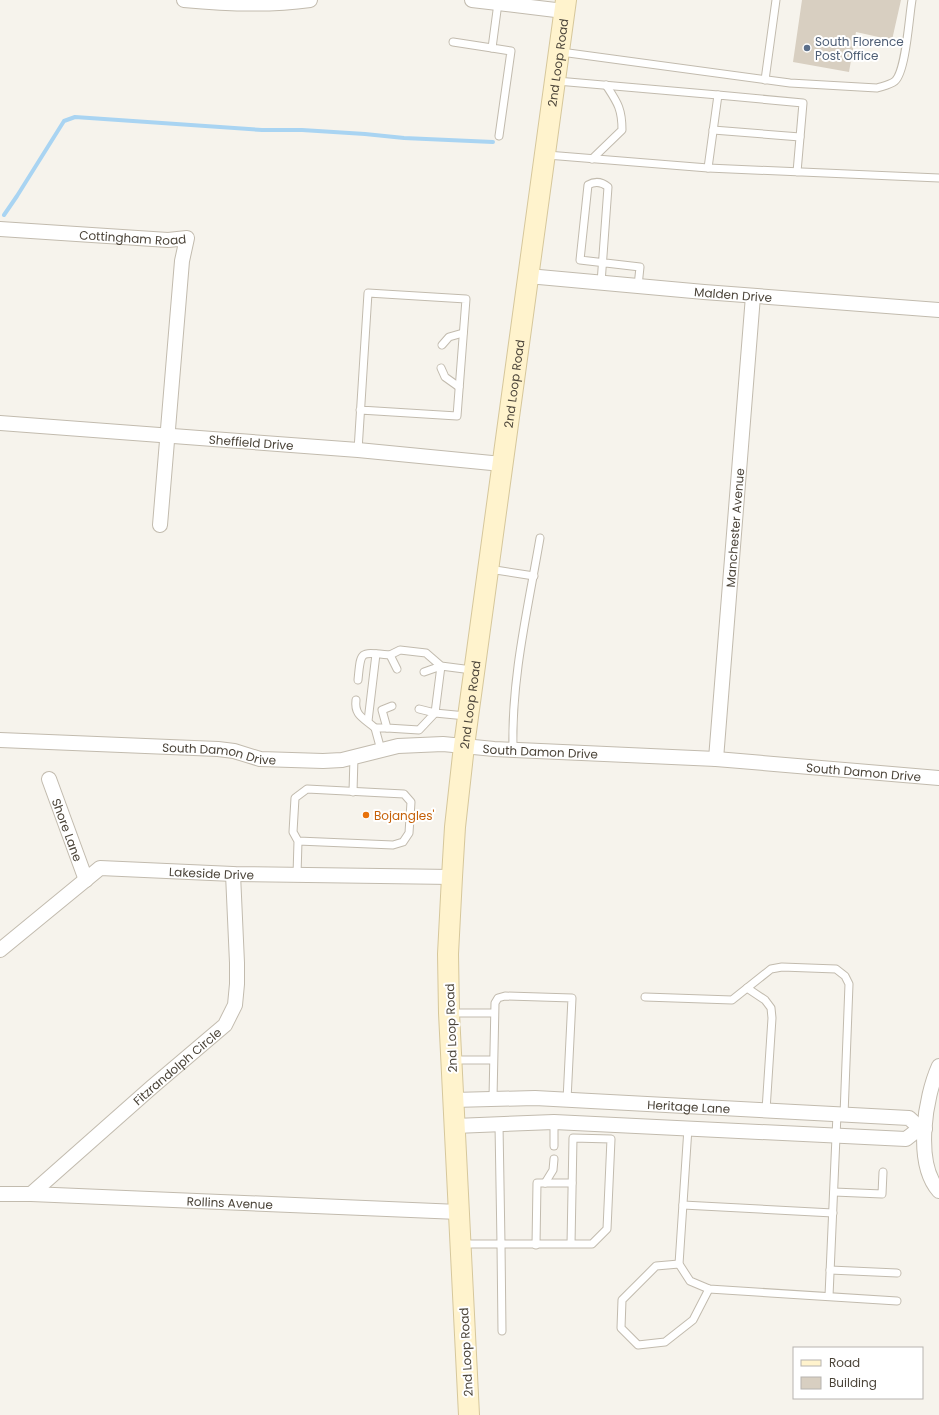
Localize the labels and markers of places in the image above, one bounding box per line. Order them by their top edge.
place label: South Florence Post Office [815,33,904,64]
marker: South Florence Post Office [802,43,812,53]
place label: Bojangles' [374,807,435,824]
marker: Bojangles' [361,810,371,820]

